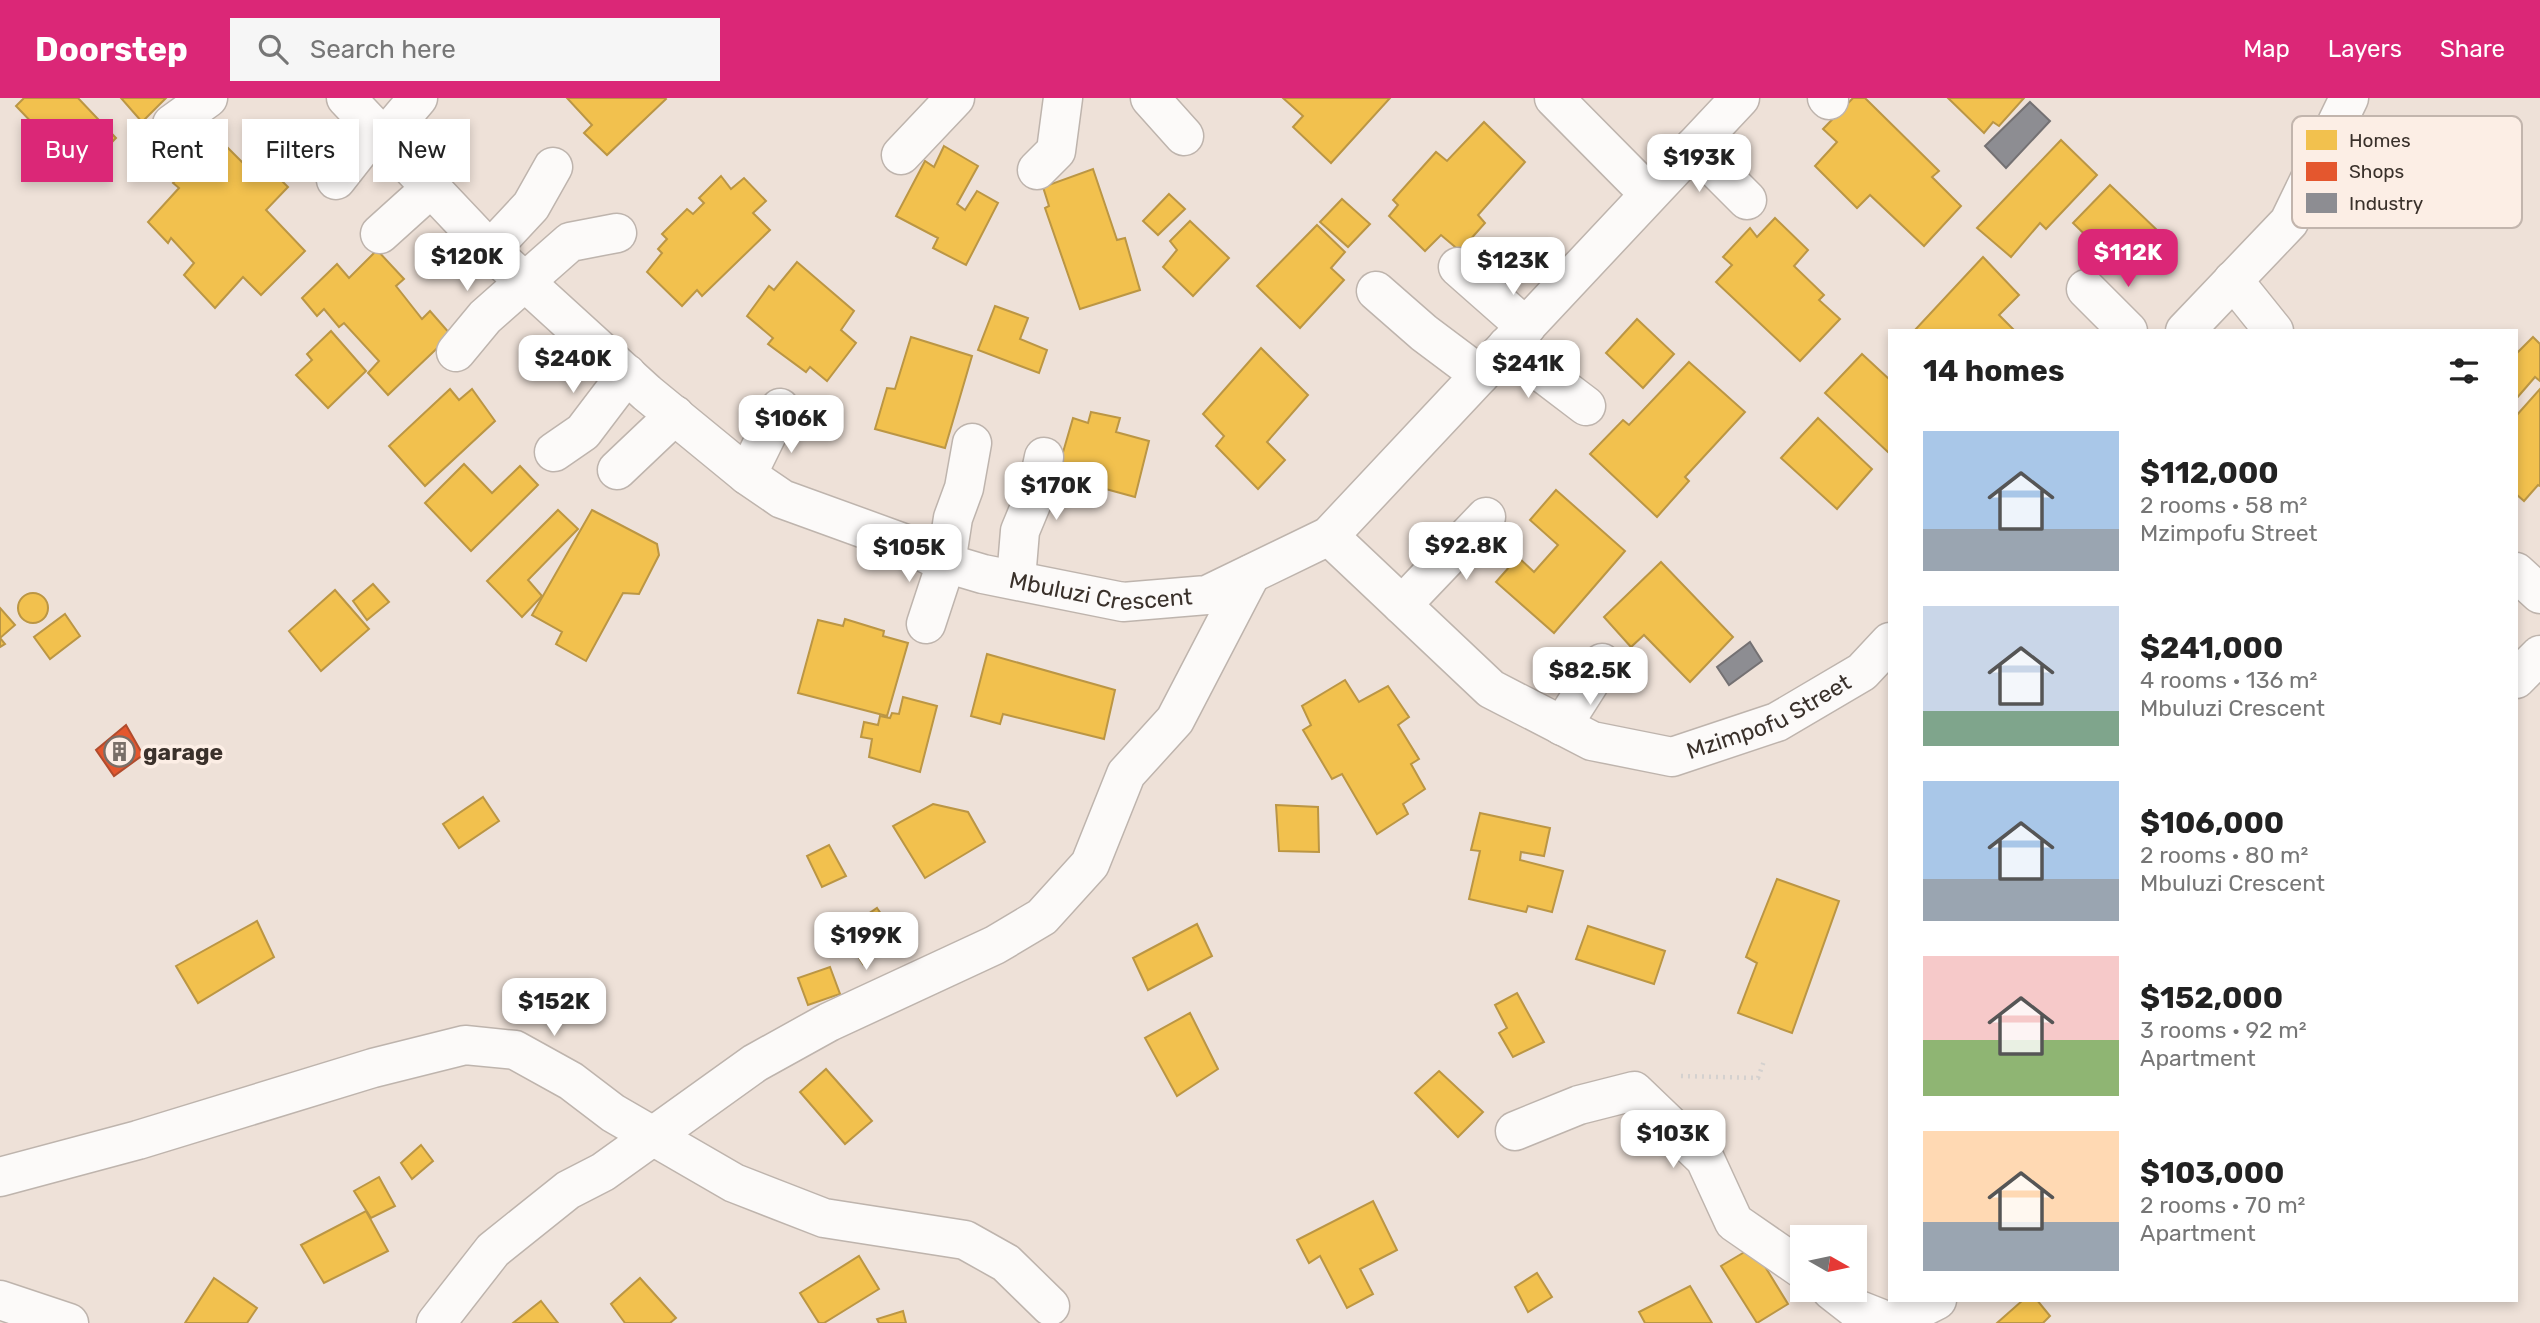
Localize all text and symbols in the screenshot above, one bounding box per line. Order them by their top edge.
search box [230,18,720,81]
text: Doorstep [35,30,188,69]
icon: search [254,30,292,68]
text: Search here [310,34,456,65]
text: Map [2243,35,2290,63]
text: Layers [2328,35,2402,63]
text: Share [2440,35,2505,63]
legend [2292,116,2522,228]
chip: Buy [21,119,113,182]
chip: Rent [127,119,228,182]
chip: Filters [242,119,359,182]
chip: New [373,119,470,182]
text: Homes [2349,129,2411,152]
pin: $193K [1650,134,1748,194]
text: $193K [1663,143,1735,171]
text: Shops [2349,160,2404,183]
text: Industry [2349,192,2423,215]
pin: $112K [2079,230,2177,289]
pin: $120K [418,234,516,293]
pin: $123K [1464,238,1562,297]
text: $112K [2094,238,2162,266]
text: $120K [431,242,503,270]
text: $123K [1477,246,1549,274]
pin: $240K [524,336,622,395]
pin: $241K [1479,341,1577,400]
text: $240K [535,344,611,372]
text: $241K [1492,349,1564,377]
icon: filters [2445,352,2483,390]
text: 14 homes [1923,353,2065,389]
pin: $106K [742,396,840,455]
text: $106K [755,404,827,432]
text: $112,000 [2140,455,2279,491]
icon: home [1979,459,2063,543]
pin: $170K [1007,462,1105,522]
text: $170K [1021,471,1091,499]
text: 2 rooms · 58 m² [2140,491,2307,519]
text: Mzimpofu Street [2140,519,2318,547]
pin: $92.8K [1409,522,1523,582]
pin: $105K [860,524,958,584]
text: $92.8K [1425,531,1507,559]
text: $105K [873,533,945,561]
street label: Mbuluzi Crescent [1007,566,1193,616]
text: $241,000 [2140,630,2283,666]
icon: home [1979,634,2063,718]
pin: $82.5K [1533,648,1647,707]
text: $82.5K [1549,656,1631,684]
text: 4 rooms · 136 m² [2140,666,2317,694]
street label: Mzimpofu Street [1683,668,1856,765]
text: Mbuluzi Crescent [2140,694,2325,722]
building icon: garage [103,735,137,769]
place label: garage [143,738,223,766]
text: $106,000 [2140,805,2284,841]
icon: home [1979,809,2063,893]
text: 2 rooms · 80 m² [2140,841,2308,869]
text: Mbuluzi Crescent [2140,869,2325,897]
pin: $199K [817,912,915,972]
text: $199K [830,921,902,949]
pin: $152K [505,978,603,1038]
text: $152,000 [2140,980,2283,1016]
icon: home [1979,984,2063,1068]
text: $152K [518,987,590,1015]
text: 3 rooms · 92 m² [2140,1016,2306,1044]
text: Apartment [2140,1044,2256,1072]
pin: $103K [1624,1110,1722,1170]
text: $103K [1637,1119,1709,1147]
text: $103,000 [2140,1155,2284,1191]
icon: home [1979,1159,2063,1243]
text: 2 rooms · 70 m² [2140,1191,2305,1219]
text: Apartment [2140,1219,2256,1247]
north arrow [1790,1225,1867,1302]
map controls [1790,1225,1867,1302]

